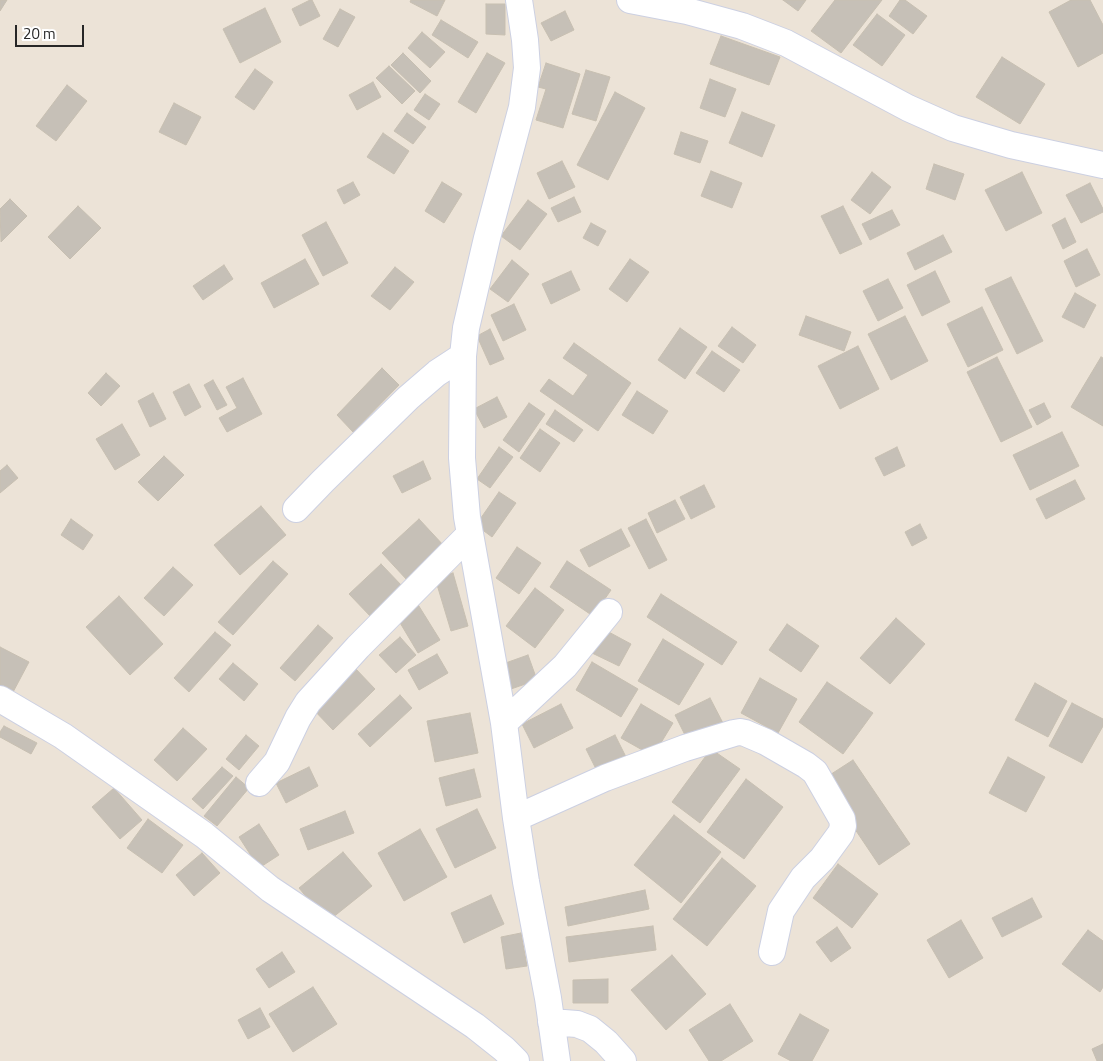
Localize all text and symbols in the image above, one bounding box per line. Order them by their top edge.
scale bar [18,15,86,47]
text: 20 m [23,22,56,45]

